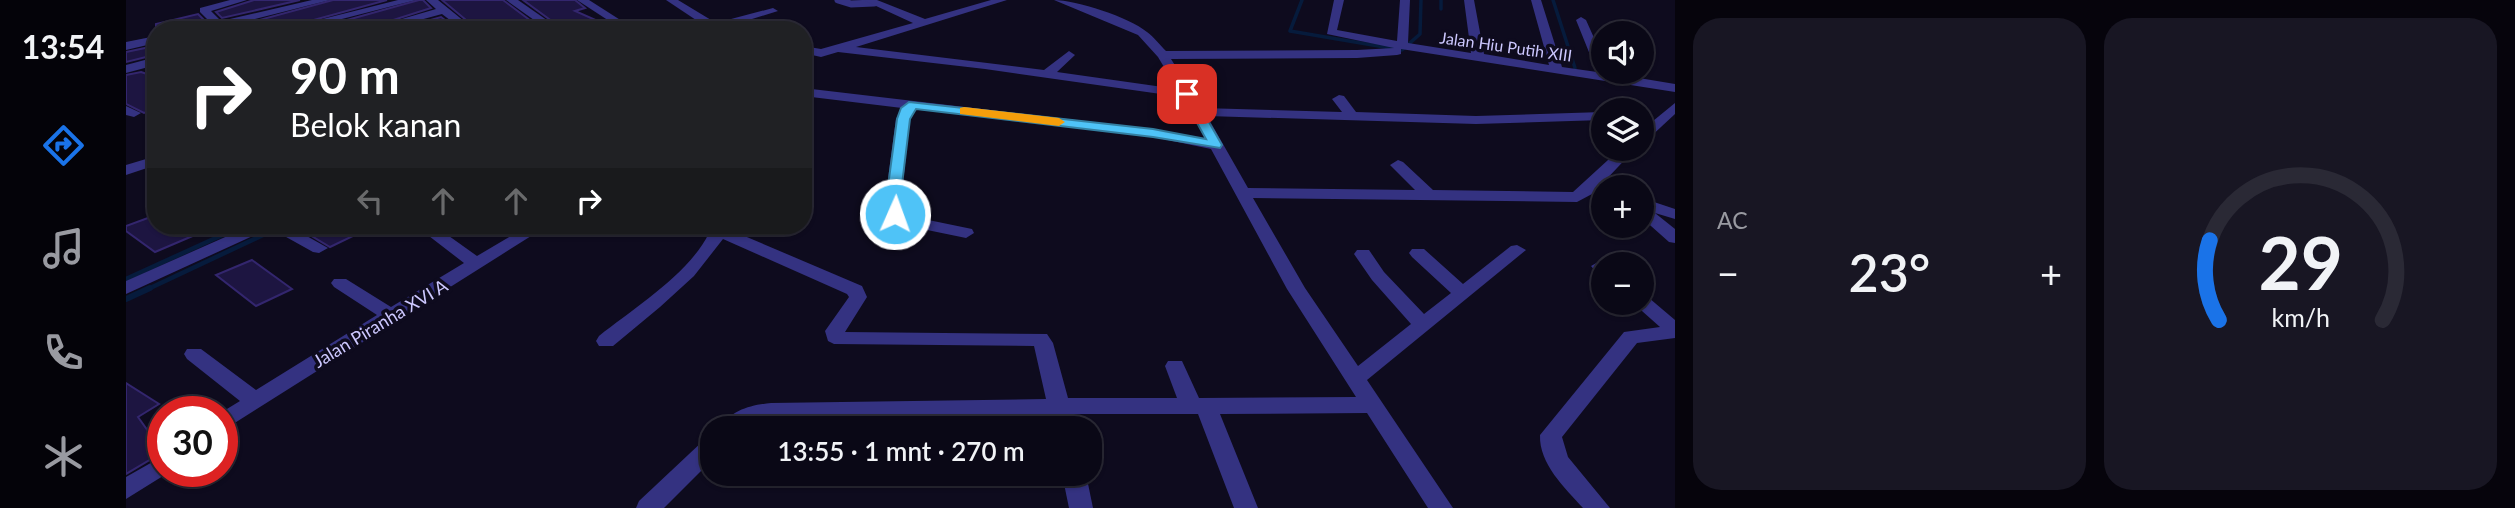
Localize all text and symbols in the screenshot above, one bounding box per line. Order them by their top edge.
map controls [1591,21,1654,315]
button: sound [1591,21,1654,84]
text: 13:54 [22,27,104,66]
street label: Jalan Hiu Putih XIII [1439,27,1573,65]
text: 90 m [290,46,400,104]
icon: right [175,49,266,140]
pin [1157,64,1217,124]
icon: arrive [1168,75,1206,113]
button: layers [1591,98,1654,161]
text: Belok kanan [290,105,461,144]
icon: directions [39,121,88,170]
button: + [1591,175,1654,238]
position arrow [858,177,932,251]
icon: left [351,182,389,220]
icon: ahead [424,182,462,220]
icon: ahead [497,182,535,220]
icon: right [570,182,608,220]
text: AC [1717,206,1748,234]
text: 29 [2258,218,2343,306]
icon: music [39,224,88,273]
text: 23° [1849,241,1930,303]
text: − [1717,250,1739,296]
text: + [2040,250,2062,296]
button: − [1591,252,1654,315]
street label: Jalan Piranha XVI A [309,274,452,372]
text: km/h [2271,302,2330,332]
icon: phone [39,328,88,377]
speed limit sign: 30 [147,396,238,487]
icon: climate [39,432,88,481]
text: 13:55 · 1 mnt · 270 m [777,435,1025,467]

